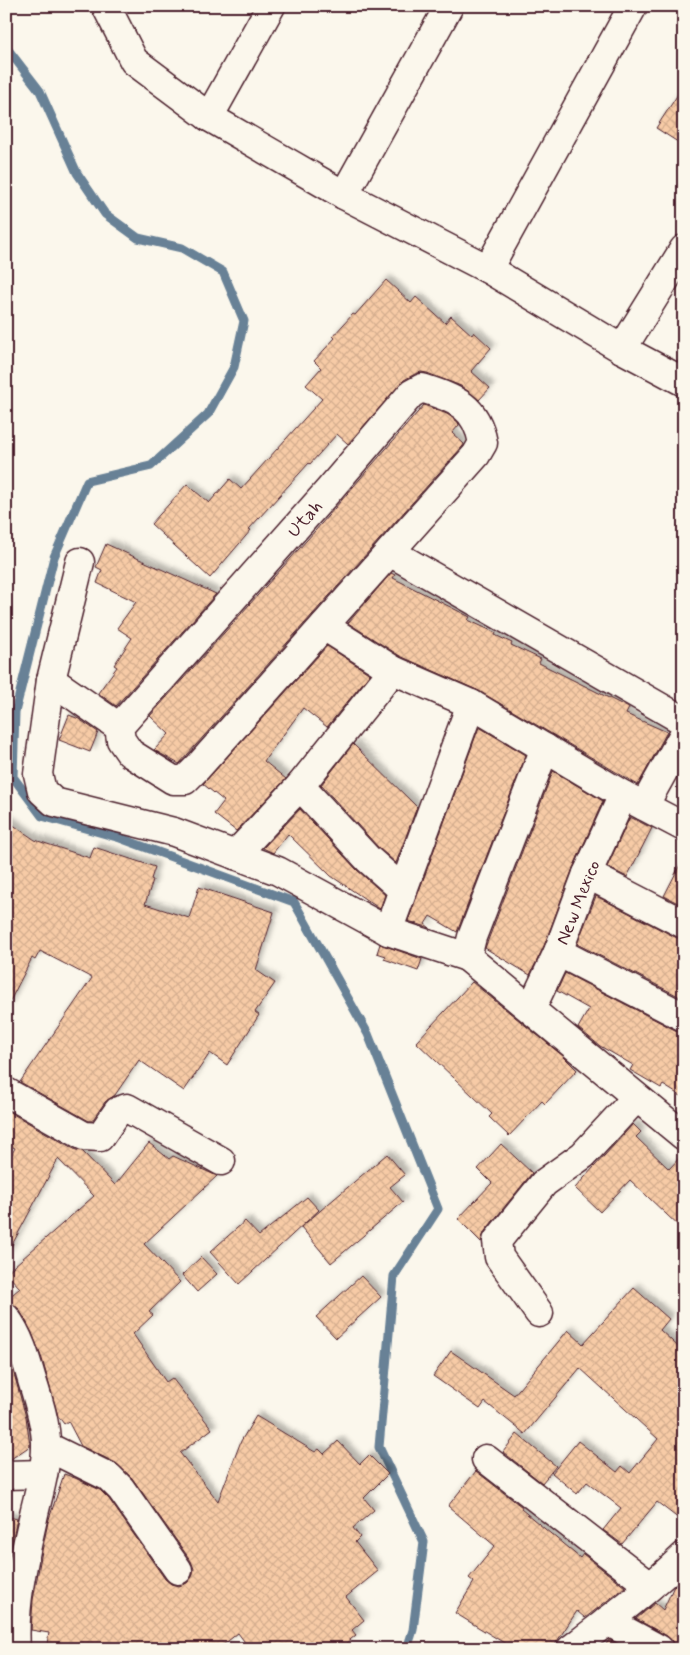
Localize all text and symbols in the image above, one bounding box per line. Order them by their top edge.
street label: Utah [282,495,329,543]
street label: New Mexico [550,857,607,949]

